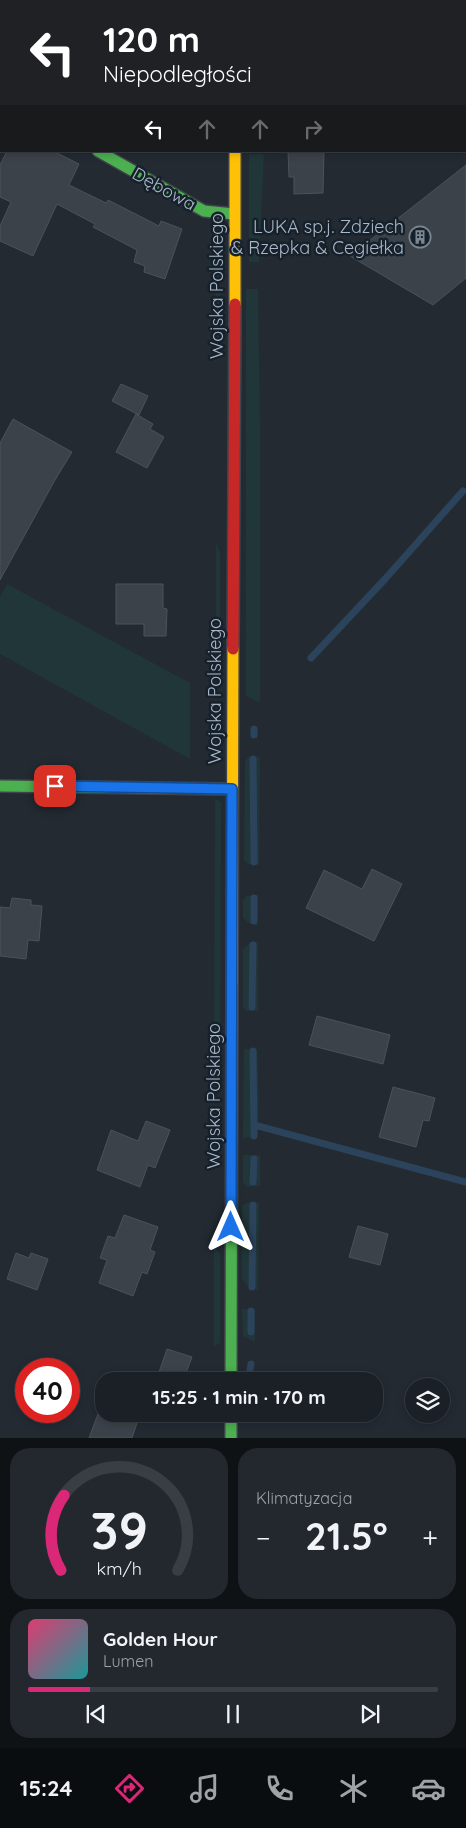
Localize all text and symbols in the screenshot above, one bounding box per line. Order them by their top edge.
text: 120 m [103,17,200,61]
icon: left [20,20,85,85]
text: Niepodległości [103,60,252,88]
icon: left [140,115,168,143]
icon: ahead [193,115,221,143]
icon: ahead [246,115,274,143]
icon: right [299,115,327,143]
street label: Dębowa [128,162,200,215]
street label: Wojska Polskiego [205,213,228,359]
place label: LUKA sp.j. Zdziech & Rzepka & Cegiełka [231,215,404,259]
building icon: LUKA sp.j. Zdziech & Rzepka & Cegiełka [408,225,432,249]
street label: Wojska Polskiego [203,618,226,764]
pin [34,765,76,807]
icon: arrive [41,772,69,800]
street label: Wojska Polskiego [202,1023,225,1169]
position arrow [204,1200,256,1252]
speed limit sign: 40 [15,1358,80,1423]
map controls [405,1378,450,1423]
button: layers [405,1378,450,1423]
text: 15:25 · 1 min · 170 m [152,1385,326,1409]
text: Klimatyzacja [256,1488,352,1508]
text: 39 [90,1497,148,1562]
text: 21.5° [305,1512,388,1560]
text: − [256,1520,271,1555]
text: + [422,1520,438,1555]
text: km/h [96,1557,142,1579]
text: Golden Hour [103,1627,218,1651]
text: Lumen [103,1651,154,1671]
icon: previous [82,1700,110,1728]
icon: pause [219,1700,247,1728]
icon: next [356,1700,384,1728]
icon: directions [112,1771,147,1806]
icon: music [187,1771,222,1806]
icon: phone [262,1771,297,1806]
icon: climate [336,1771,371,1806]
icon: car [411,1771,446,1806]
text: 15:24 [20,1774,73,1802]

